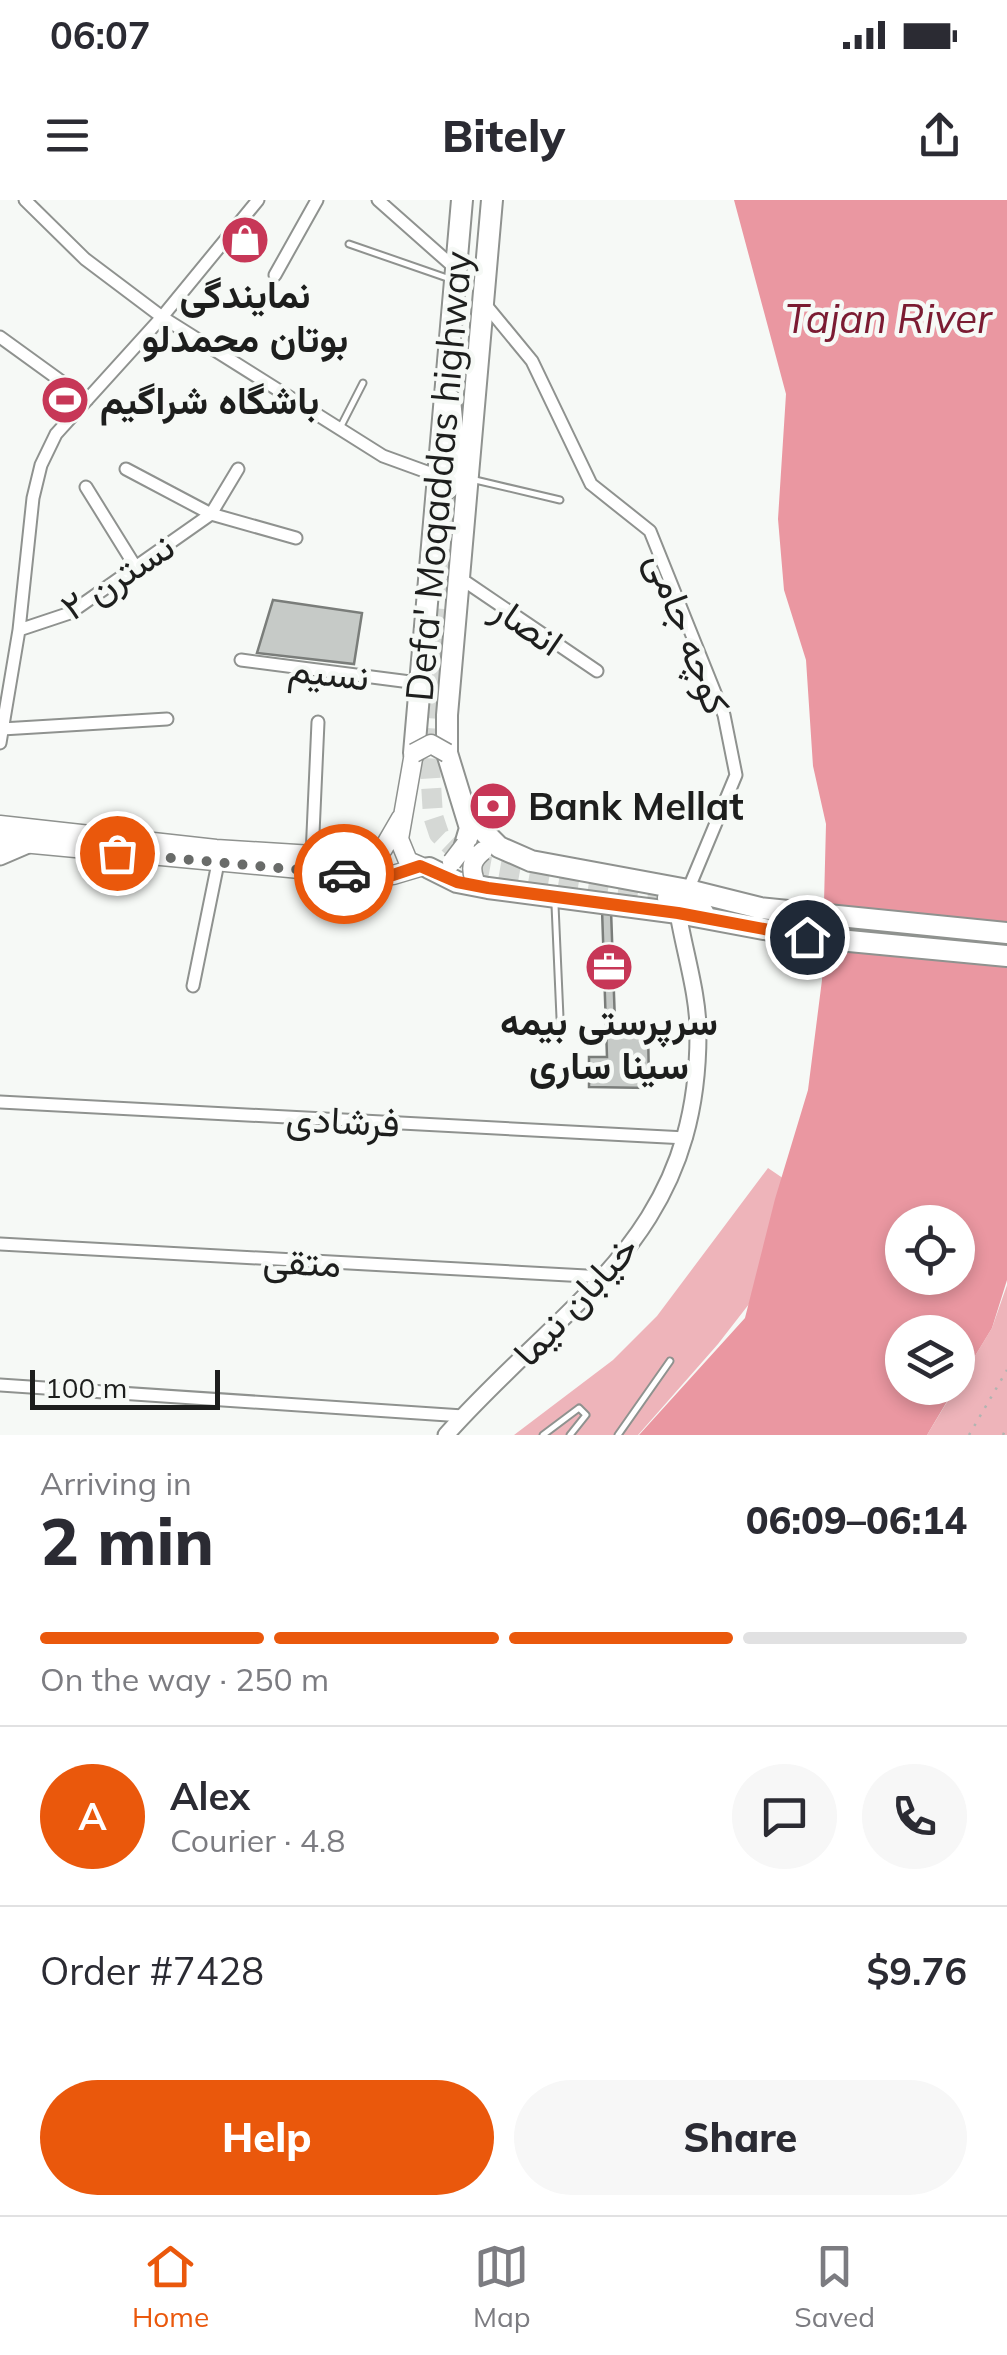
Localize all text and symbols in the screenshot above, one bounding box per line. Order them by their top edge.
text: 06:07 [50,11,151,59]
text: Bitely [442,107,565,163]
icon: menu [40,108,95,163]
icon: share [912,108,967,163]
shop icon: نمایندگی بوتان محمدلو [219,214,271,266]
street label: Defa' Moqaddas highway [394,249,482,703]
place label: نمایندگی بوتان محمدلو [142,270,348,363]
water label: Tajan River [785,293,993,343]
sports icon: باشگاه شراگیم [39,374,91,426]
place label: باشگاه شراگیم [100,376,319,426]
street label: نسترن ۲ [51,522,183,630]
street label: کوچه جامی [633,545,742,722]
street label: انصار [483,583,573,666]
street label: نسیم [286,643,372,703]
bank icon: Bank Mellat [467,780,519,832]
place label: Bank Mellat [528,782,744,830]
pin [75,811,160,896]
courier [294,824,394,924]
icon: bag [90,826,145,881]
icon: car [317,847,372,902]
pin [765,895,850,980]
icon: home [780,910,835,965]
office icon: سرپرستی بیمه سینا ساری [583,941,635,993]
place label: سرپرستی بیمه سینا ساری [500,997,718,1090]
street label: فرشادی [285,1093,401,1147]
map controls [885,1205,975,1405]
button: locate [885,1205,975,1295]
street label: خیابان نیما [502,1224,648,1376]
street label: متقی [262,1235,342,1287]
button: layers [885,1315,975,1405]
scale bar [30,1365,220,1410]
text: 100 m [45,1370,127,1405]
text: Arriving in [40,1463,192,1503]
text: 06:09–06:14 [746,1496,967,1544]
text: 2 min [40,1500,214,1581]
text: On the way · 250 m [40,1659,329,1699]
button: chat [732,1764,837,1869]
button: phone [862,1764,967,1869]
text: Alex [170,1772,250,1820]
text: A [78,1792,107,1840]
text: Courier · 4.8 [170,1820,346,1860]
text: Order #7428 [40,1947,264,1995]
text: $9.76 [866,1947,967,1995]
button: Help [40,2080,494,2195]
button: Share [514,2080,967,2195]
tab: Home [132,2239,209,2334]
tab: Map [473,2239,531,2334]
tab: Saved [794,2239,875,2334]

